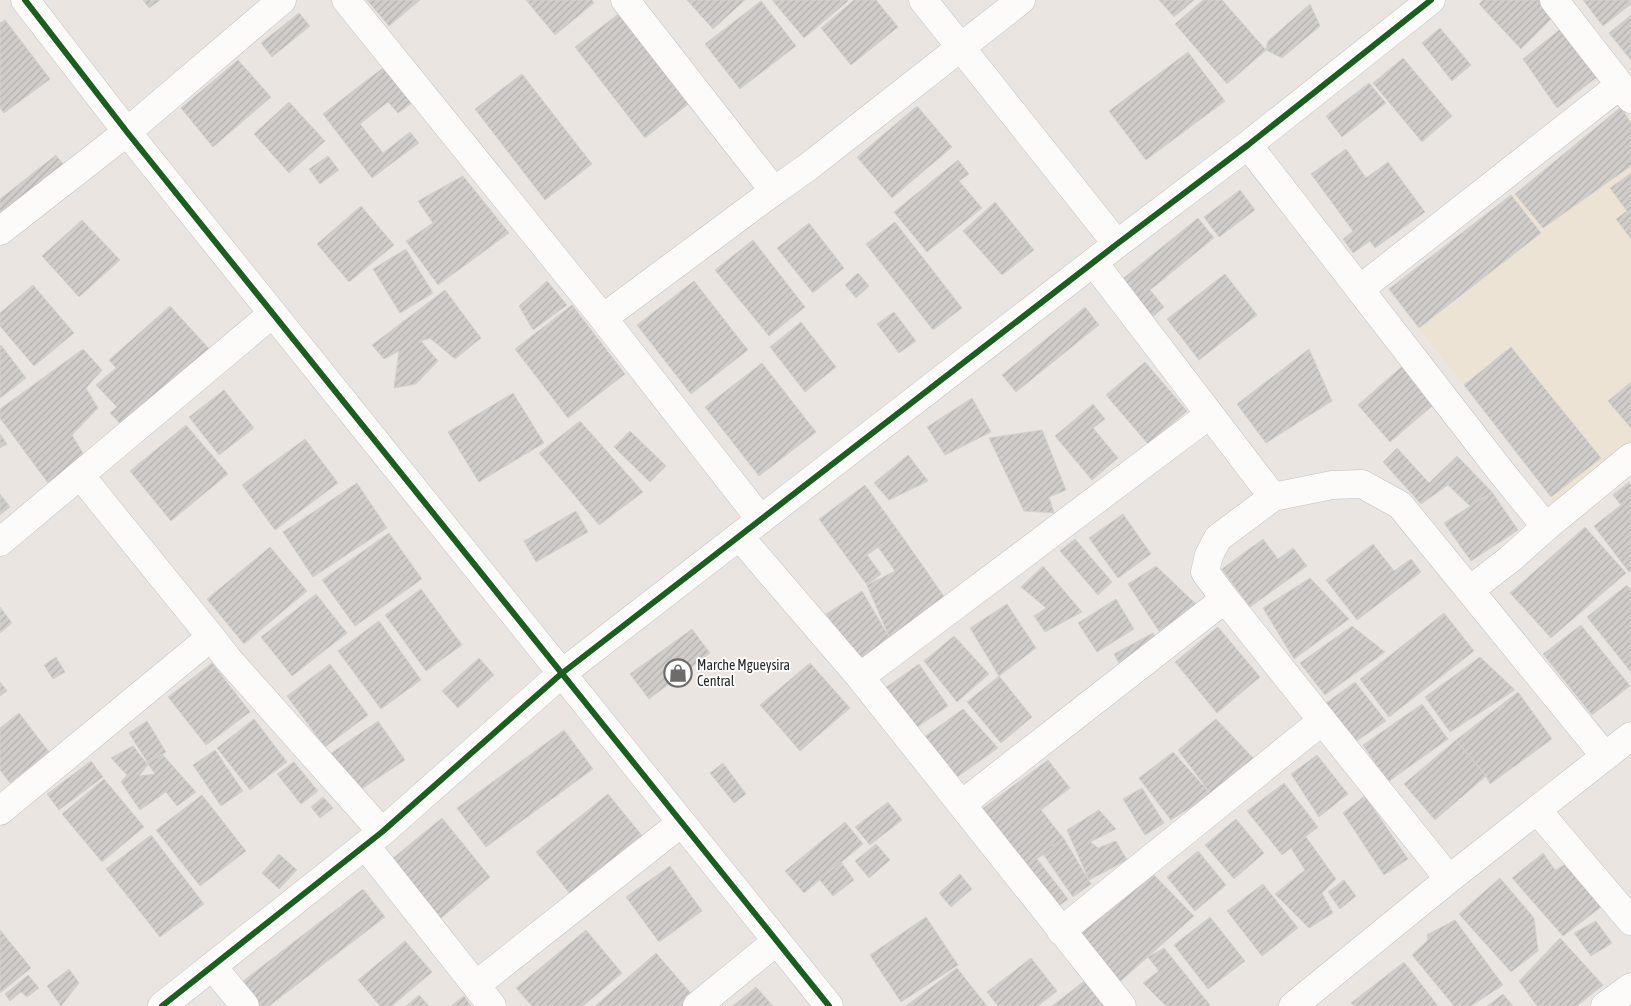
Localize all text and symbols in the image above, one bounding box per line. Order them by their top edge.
place label: Marche Mgueysira Central [697,657,790,689]
shop icon: Marche Mgueysira Central [663,658,693,688]

